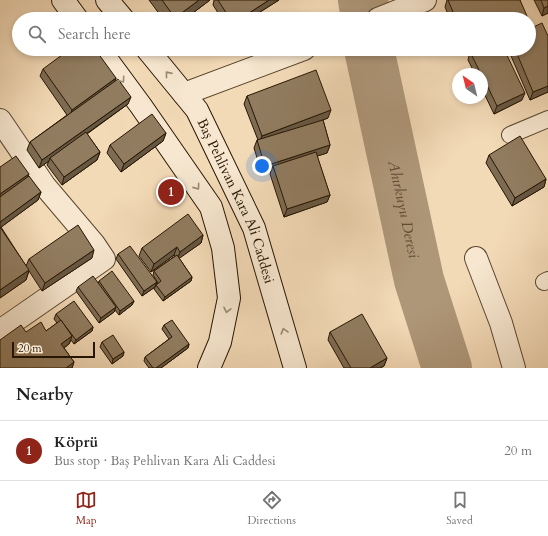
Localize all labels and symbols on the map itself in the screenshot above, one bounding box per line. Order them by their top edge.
north arrow [452,68,488,104]
one-way arrow [165,72,172,79]
one-way arrow [118,76,125,83]
street label: Baş Pehlivan Kara Ali Caddesi [193,115,279,286]
your location [252,156,272,176]
water label: Ahırkuyu Deresi [383,158,424,261]
pin: 1 [158,177,184,207]
one-way arrow [192,183,200,190]
one-way arrow [223,307,231,313]
one-way arrow [280,327,289,334]
scale bar [12,340,95,359]

